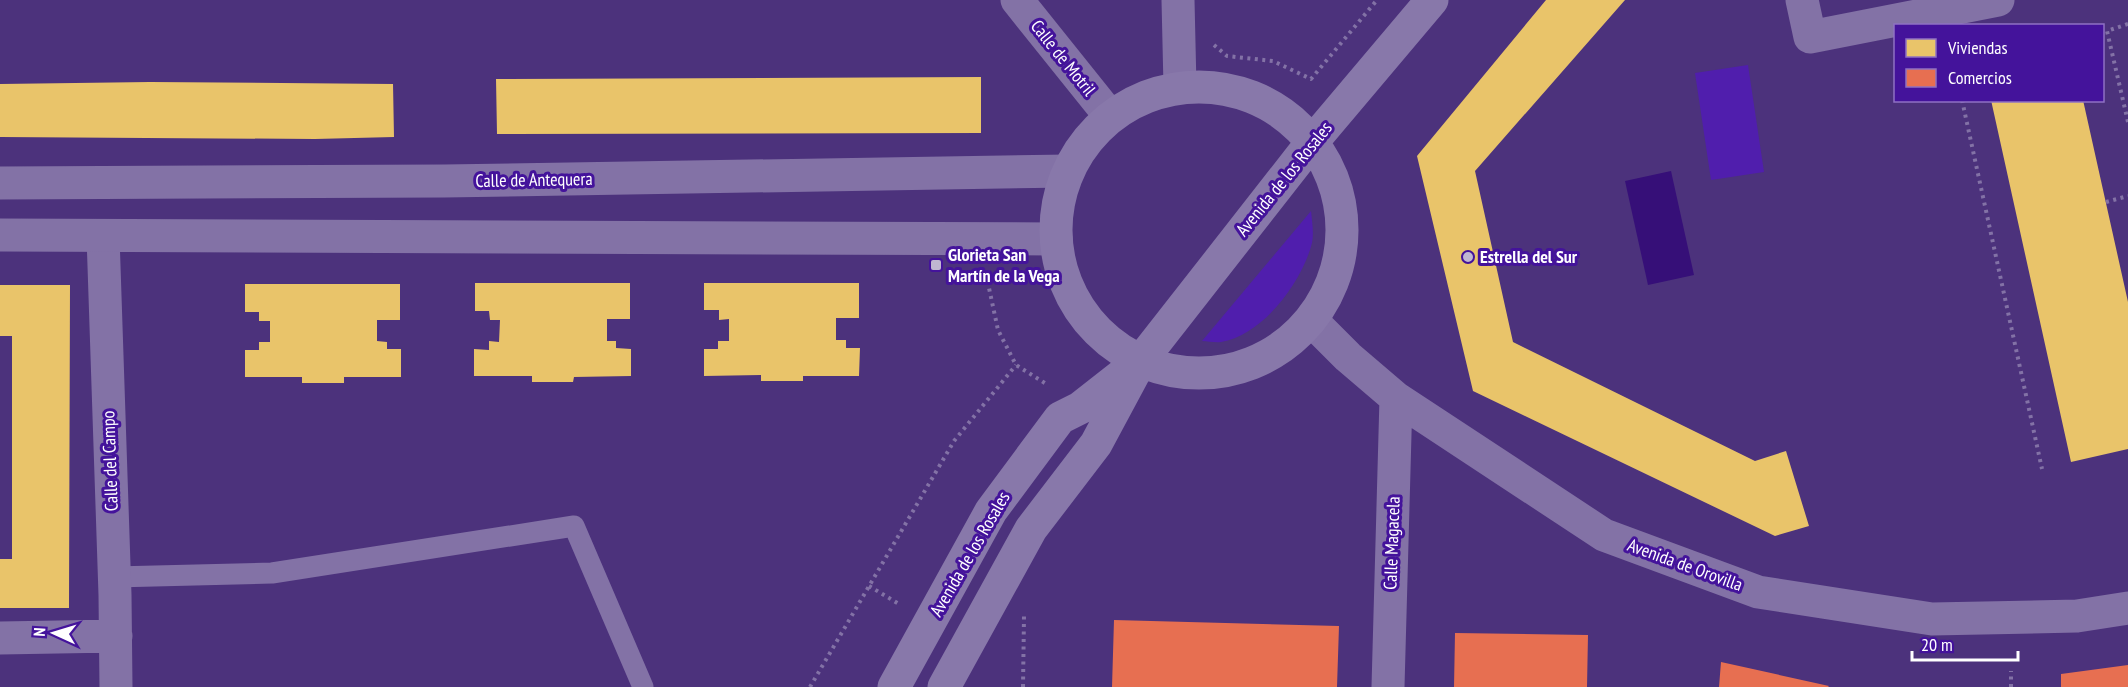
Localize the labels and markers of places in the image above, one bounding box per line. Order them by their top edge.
place label: Glorieta San Martín de la Vega [948,243,1060,287]
place label: Estrella del Sur [1480,245,1578,268]
marker: Estrella del Sur [1461,250,1475,264]
marker: Glorieta San Martín de la Vega [929,258,943,272]

